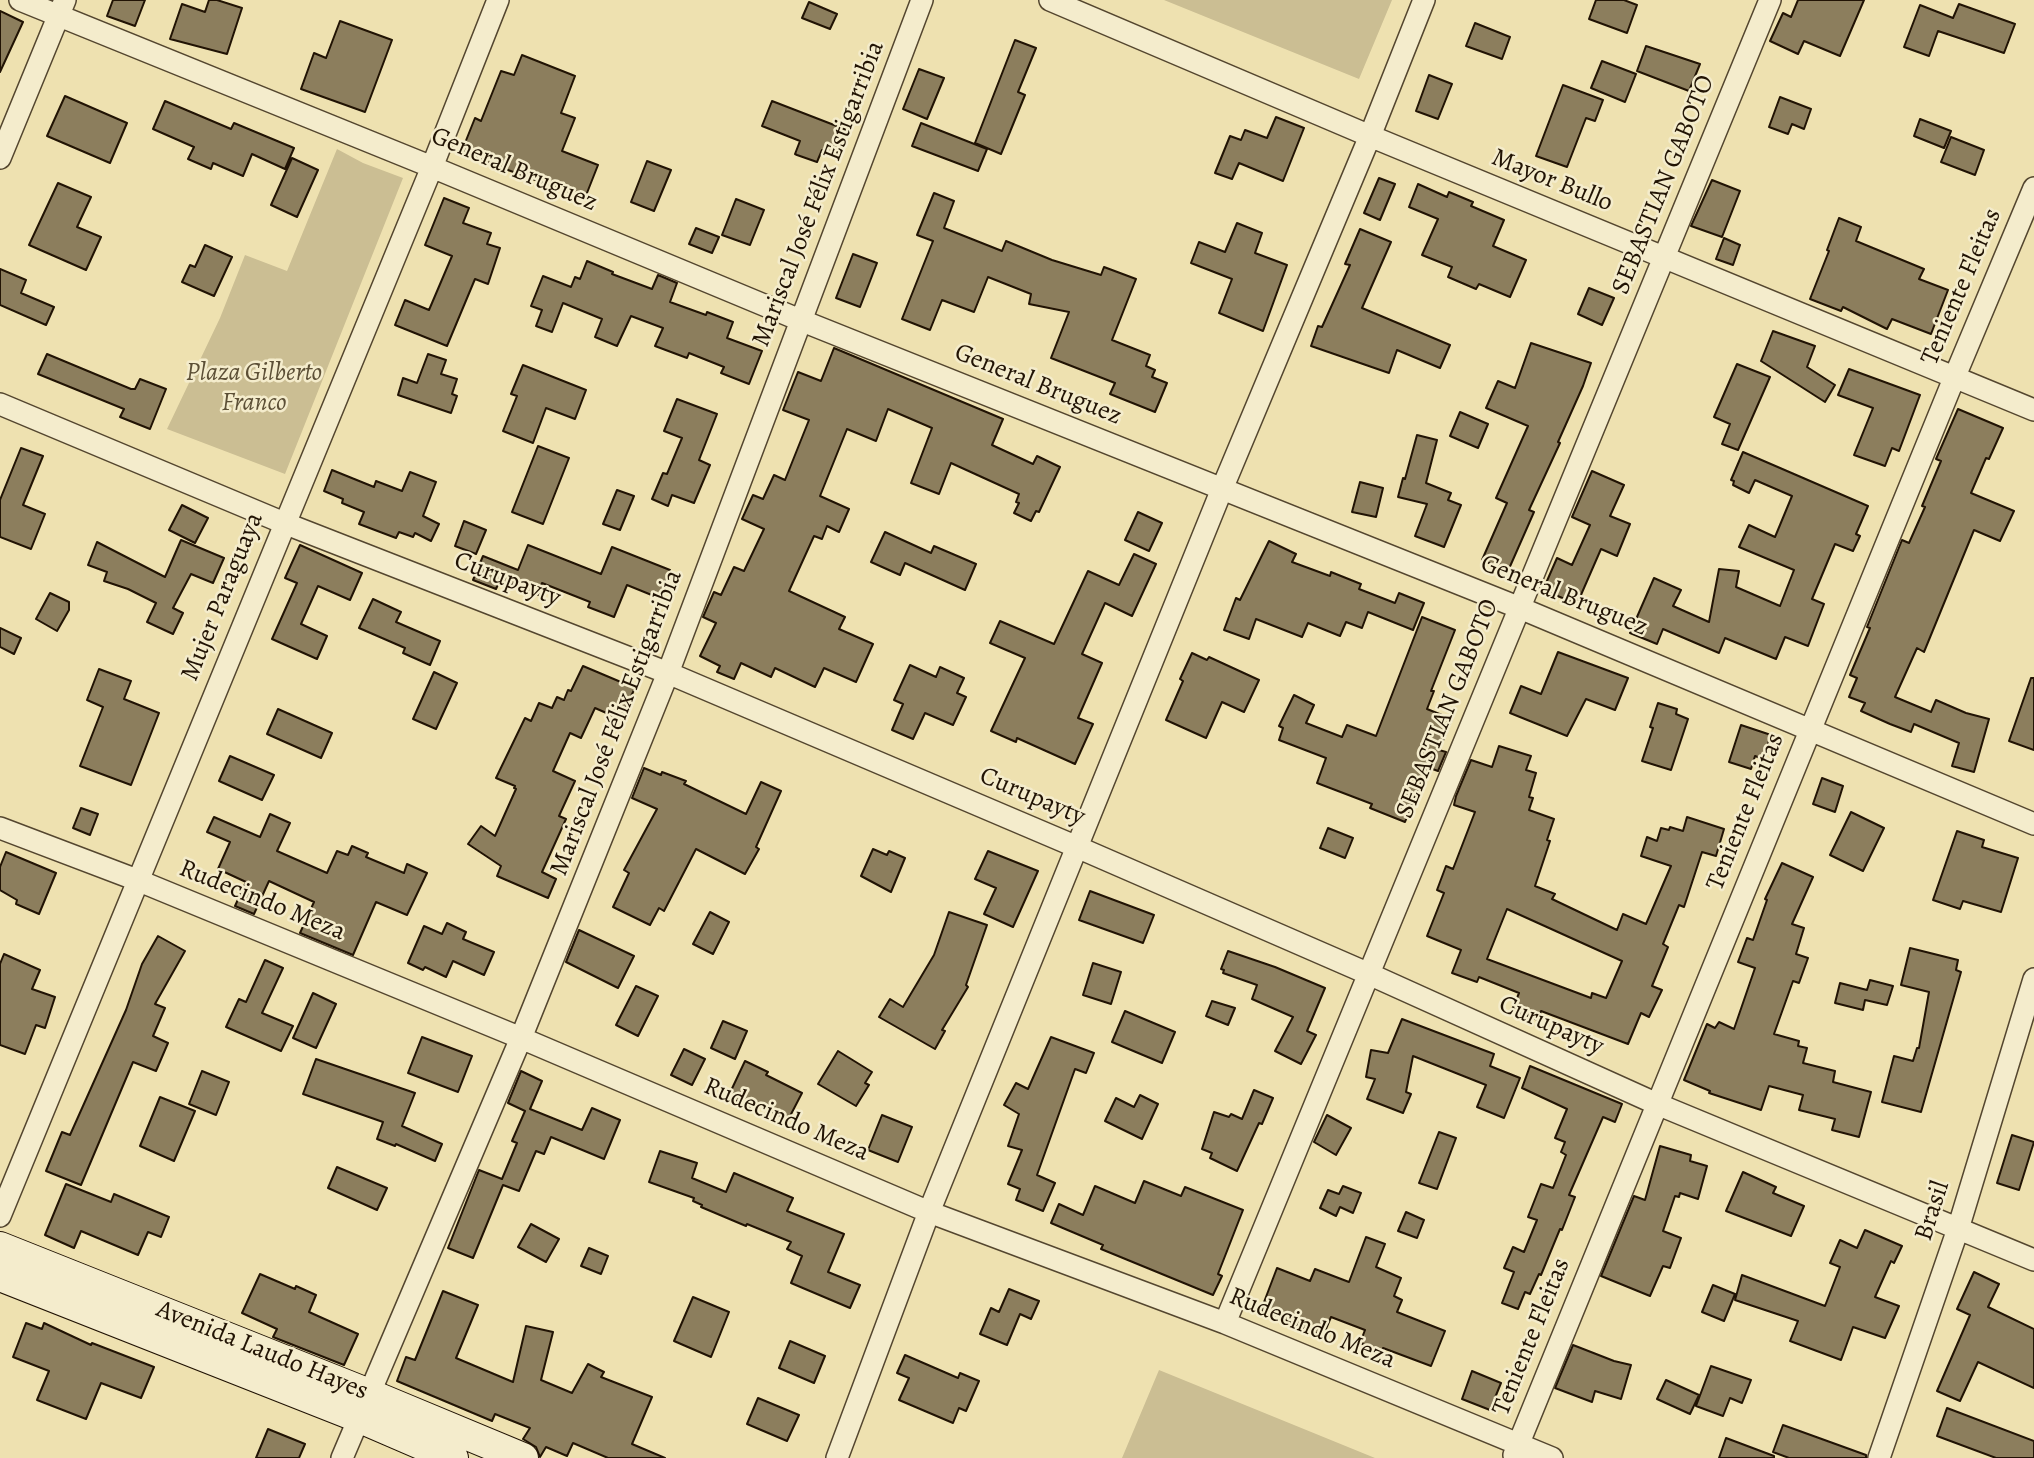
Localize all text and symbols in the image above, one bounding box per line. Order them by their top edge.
street label: Mariscal José Félix Estigarribia [746,37,892,351]
street label: SEBASTIAN GABOTO [1606,71,1722,299]
street label: General Bruguez [426,121,602,219]
street label: Mayor Bullo [1487,143,1617,219]
street label: Teniente Fleitas [1915,204,2009,370]
street label: General Bruguez [950,337,1126,433]
park label: Plaza Gilberto Franco [186,358,322,420]
street label: Mujer Paraguaya [175,508,271,686]
street label: Curupayty [449,545,565,615]
street label: General Bruguez [1476,548,1652,644]
street label: Mariscal José Félix Estigarribia [544,566,690,880]
street label: SEBASTIAN GABOTO [1390,595,1506,823]
street label: Teniente Fleitas [1700,729,1792,895]
street label: Curupayty [975,761,1089,833]
street label: Rudecindo Meza [174,853,350,949]
street label: Curupayty [1494,989,1608,1063]
street label: Rudecindo Meza [699,1071,873,1169]
street label: Brasil [1909,1177,1957,1245]
street label: Teniente Fleitas [1486,1254,1578,1420]
street label: Rudecindo Meza [1224,1281,1400,1377]
street label: Avenida Laudo Hayes [152,1294,372,1408]

